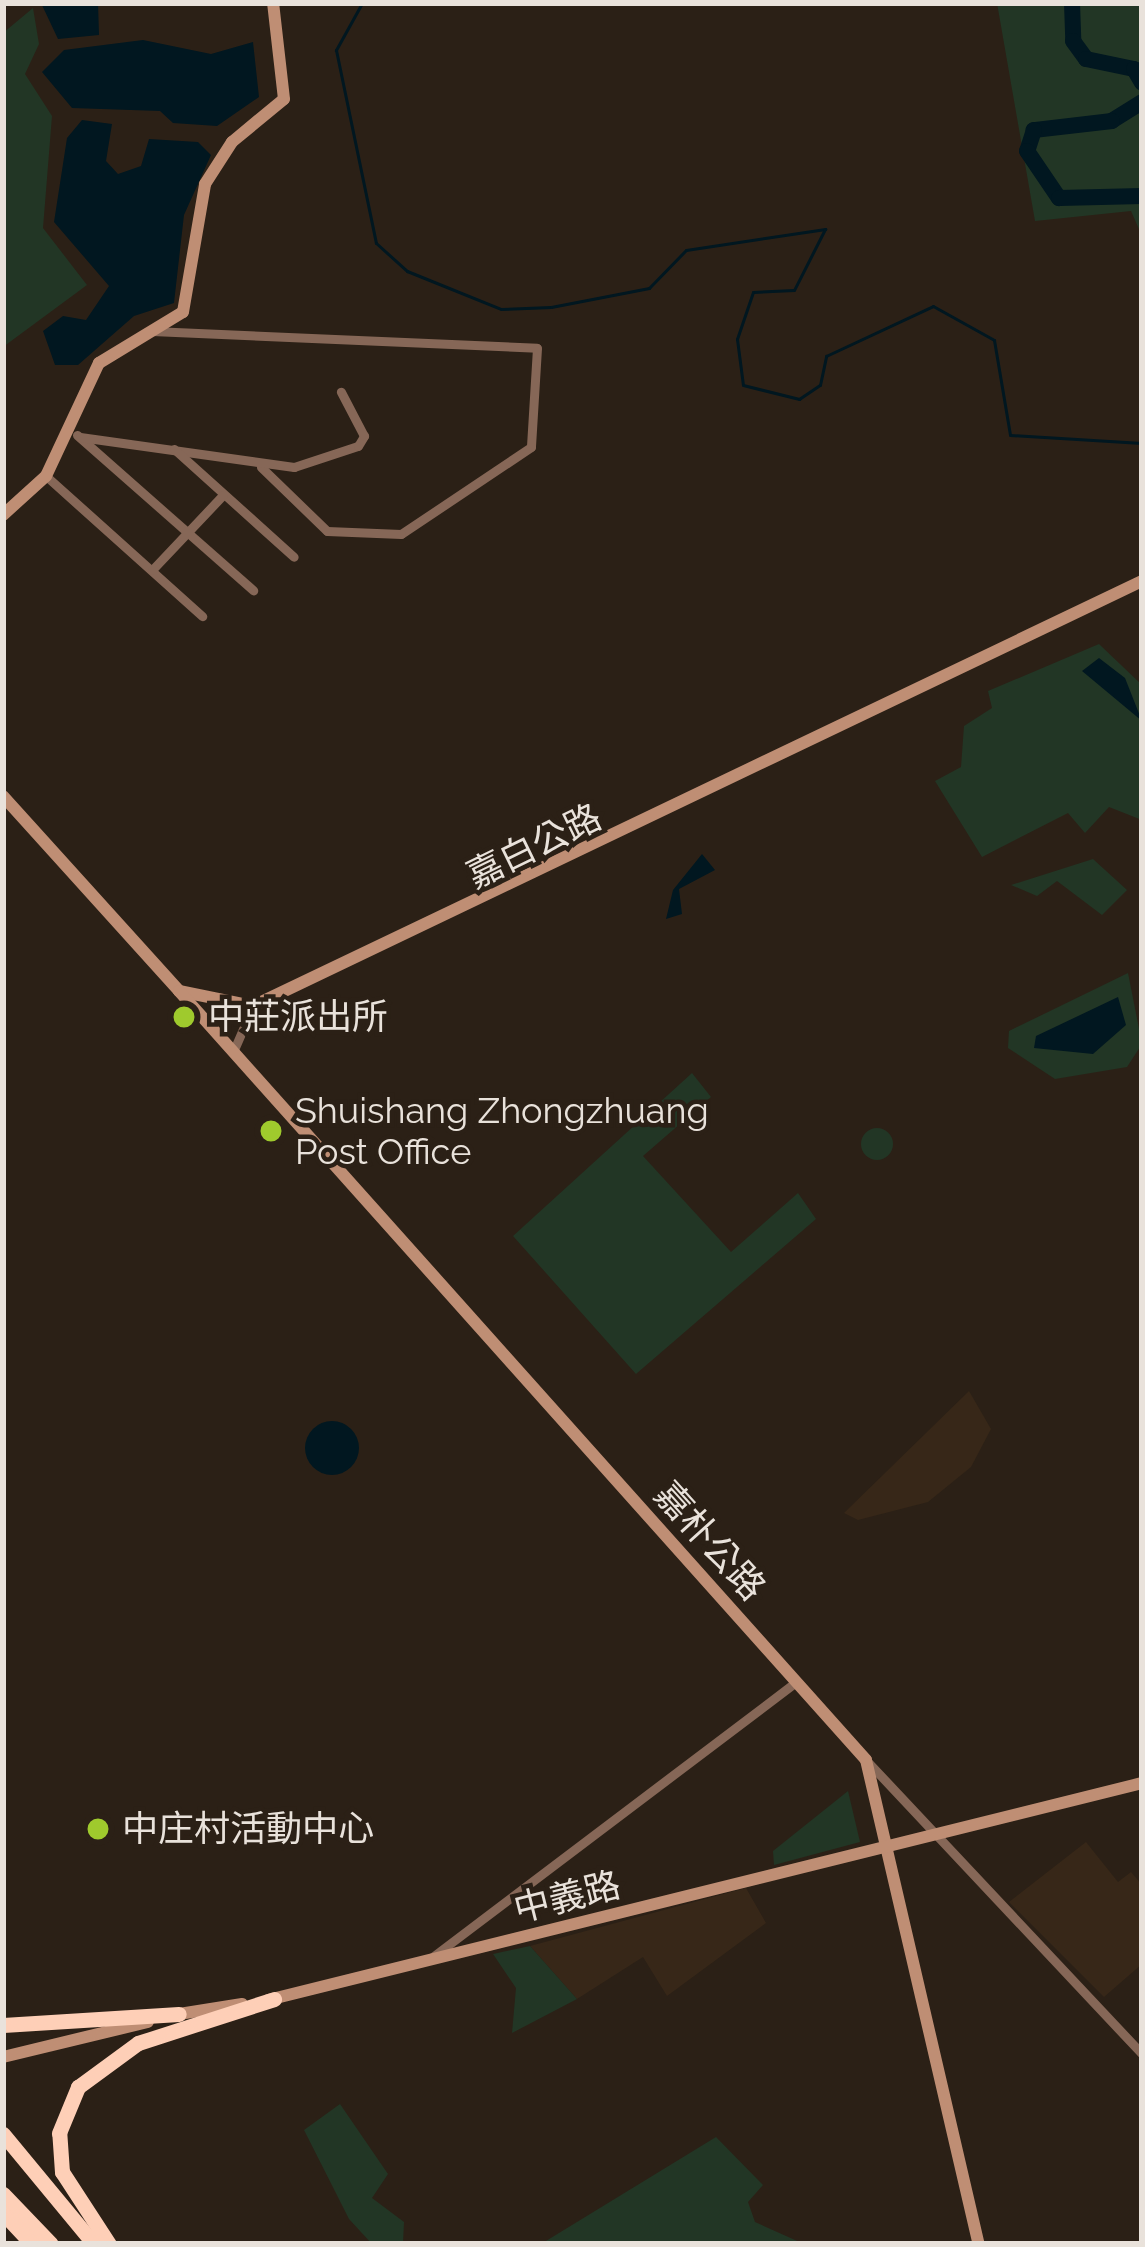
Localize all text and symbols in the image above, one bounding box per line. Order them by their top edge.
street label: 嘉白公路 [460,795,608,897]
place label: 中莊派出所 [208,995,388,1039]
marker: 中莊派出所 [171,1004,197,1030]
place label: Shuishang Zhongzhuang Post Office [295,1088,709,1173]
marker: Shuishang Zhongzhuang Post Office [258,1118,284,1144]
street label: 嘉朴公路 [646,1473,774,1609]
place label: 中庄村活動中心 [122,1807,374,1851]
marker: 中庄村活動中心 [85,1816,111,1842]
street label: 中義路 [509,1863,625,1931]

